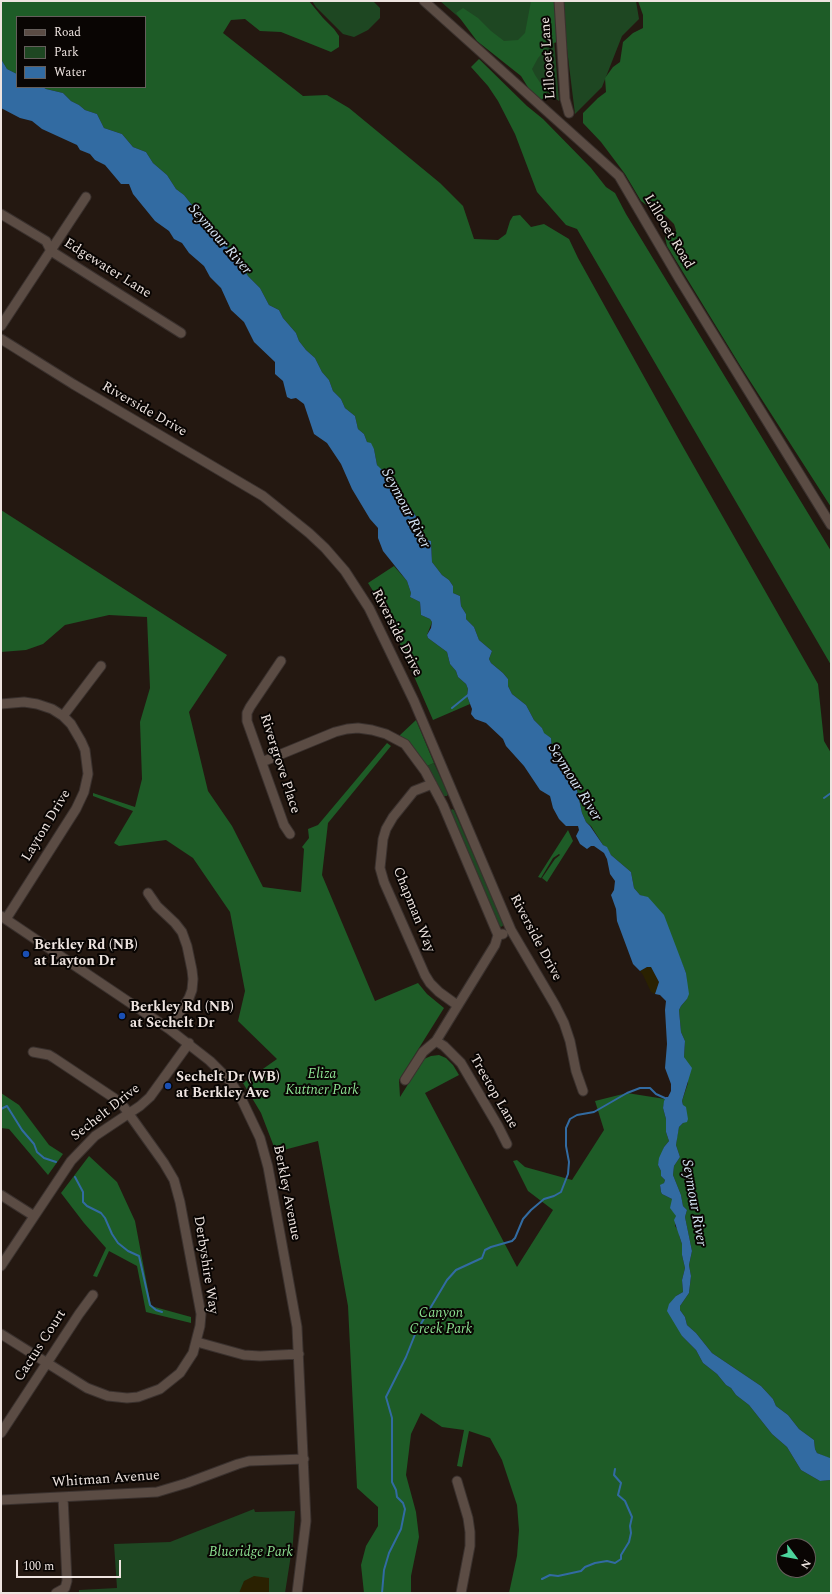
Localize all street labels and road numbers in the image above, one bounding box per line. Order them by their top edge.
street label: Lillooet Lane [538,16,560,100]
street label: Lillooet Road [639,192,697,272]
street label: Edgewater Lane [60,235,154,303]
street label: Riverside Drive [98,379,190,441]
street label: Riverside Drive [367,587,425,679]
street label: Rivergrove Place [255,712,303,816]
street label: Layton Drive [19,787,75,865]
street label: Chapman Way [388,865,438,955]
street label: Riverside Drive [505,892,565,984]
street label: Treetop Lane [465,1052,521,1132]
street label: Sechelt Drive [68,1081,144,1145]
street label: Berkley Avenue [269,1144,303,1242]
street label: Derbyshire Way [189,1215,221,1315]
street label: Cactus Court [12,1307,70,1385]
street label: Whitman Avenue [52,1468,160,1492]

